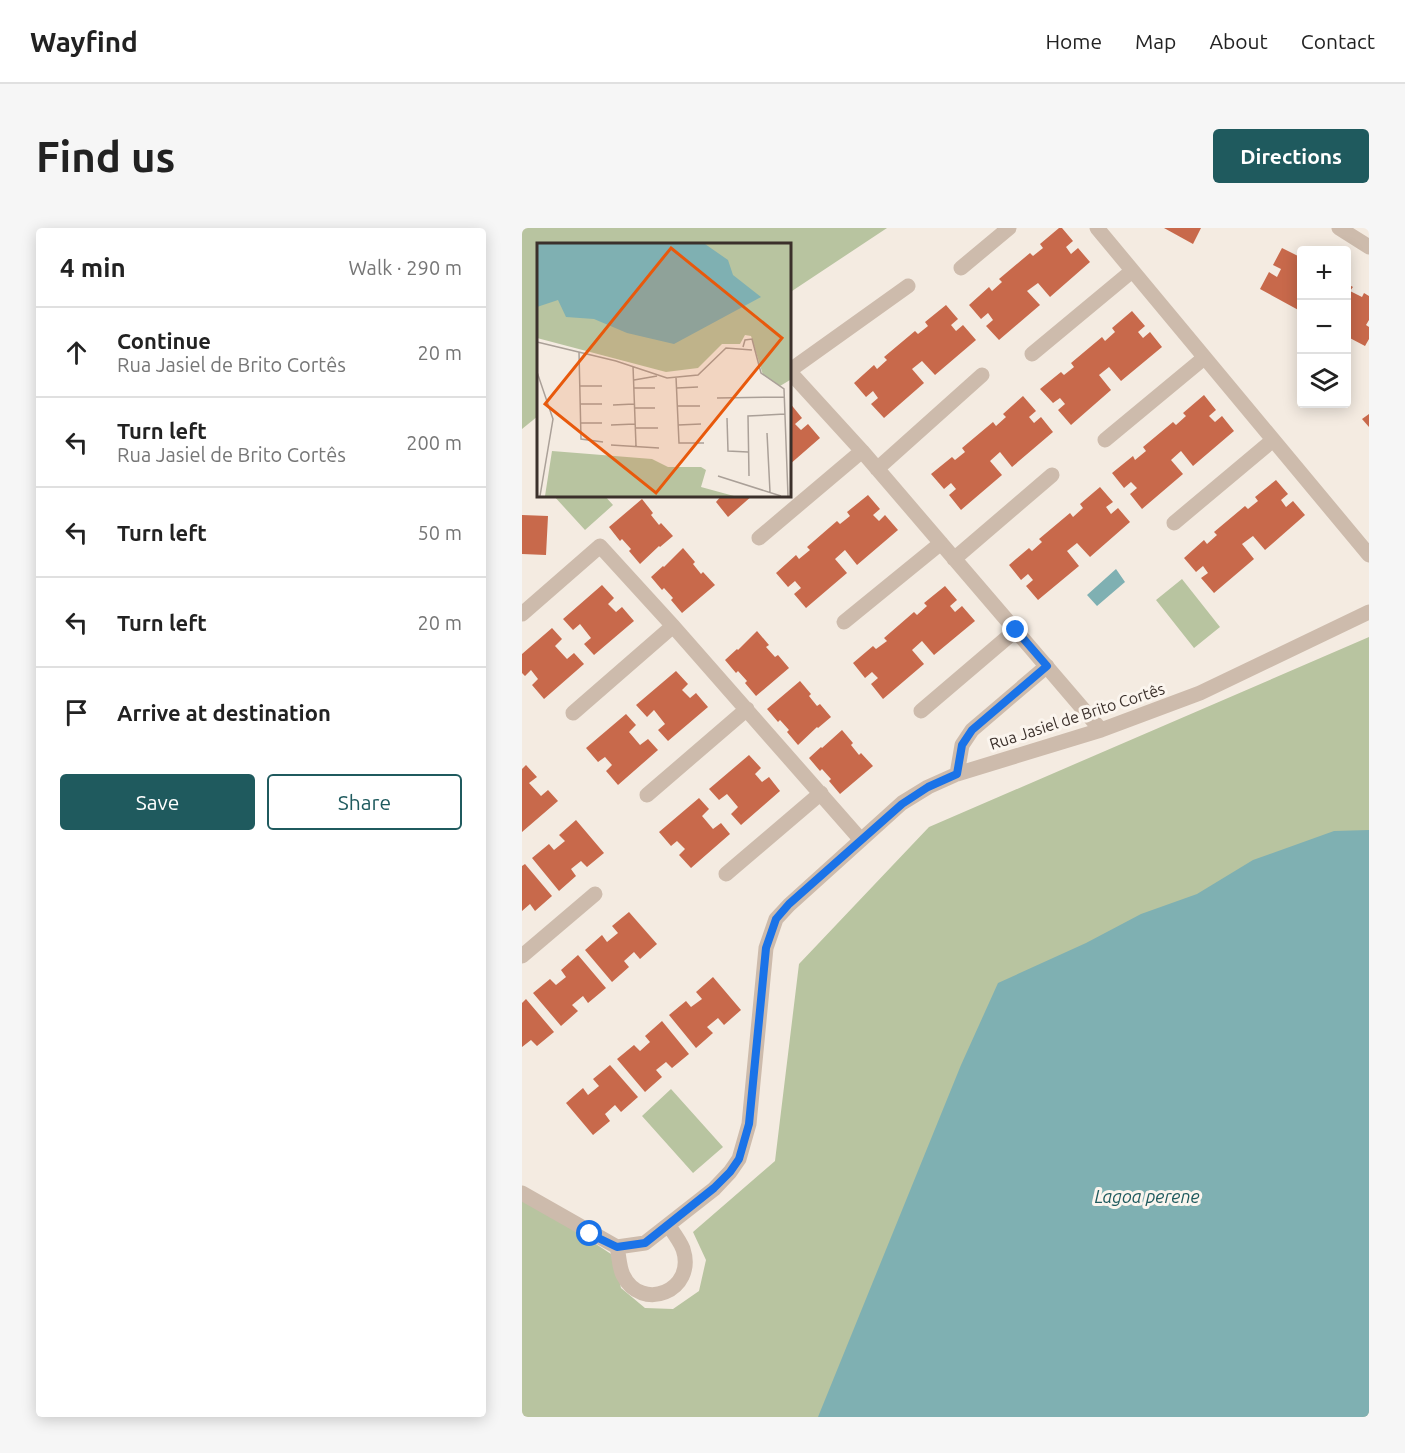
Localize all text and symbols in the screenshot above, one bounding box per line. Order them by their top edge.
text: Wayfind [30,26,138,57]
text: Home [1045,29,1102,53]
text: Map [1135,29,1176,53]
text: About [1209,29,1268,53]
text: Contact [1301,29,1375,53]
button: Directions [1213,129,1369,183]
text: Find us [36,133,175,180]
inset map [537,243,790,496]
map controls [1297,246,1351,408]
button: + [1297,246,1351,300]
text: 4 min [60,253,126,282]
text: Walk · 290 m [349,256,462,279]
button: − [1297,300,1351,354]
text: Continue [117,328,211,353]
icon: ahead [60,336,93,369]
text: 20 m [418,341,462,364]
text: Rua Jasiel de Brito Cortês [117,353,346,376]
button: layers [1297,354,1351,408]
text: Turn left [117,418,207,443]
icon: left [60,426,93,459]
text: 200 m [406,431,462,454]
text: Rua Jasiel de Brito Cortês [117,443,346,466]
icon: left [60,516,93,549]
text: Turn left [117,520,207,545]
text: 50 m [418,521,462,544]
icon: left [60,606,93,639]
text: Turn left [117,610,207,635]
text: 20 m [418,611,462,634]
route end [1002,616,1028,642]
street label: Rua Jasiel de Brito Cortês [987,679,1167,753]
icon: arrive [60,696,93,729]
text: Arrive at destination [117,700,331,725]
button: Save [60,774,255,830]
button: Share [267,774,462,830]
water label: Lagoa perene [1095,1186,1200,1206]
route start [576,1220,602,1246]

